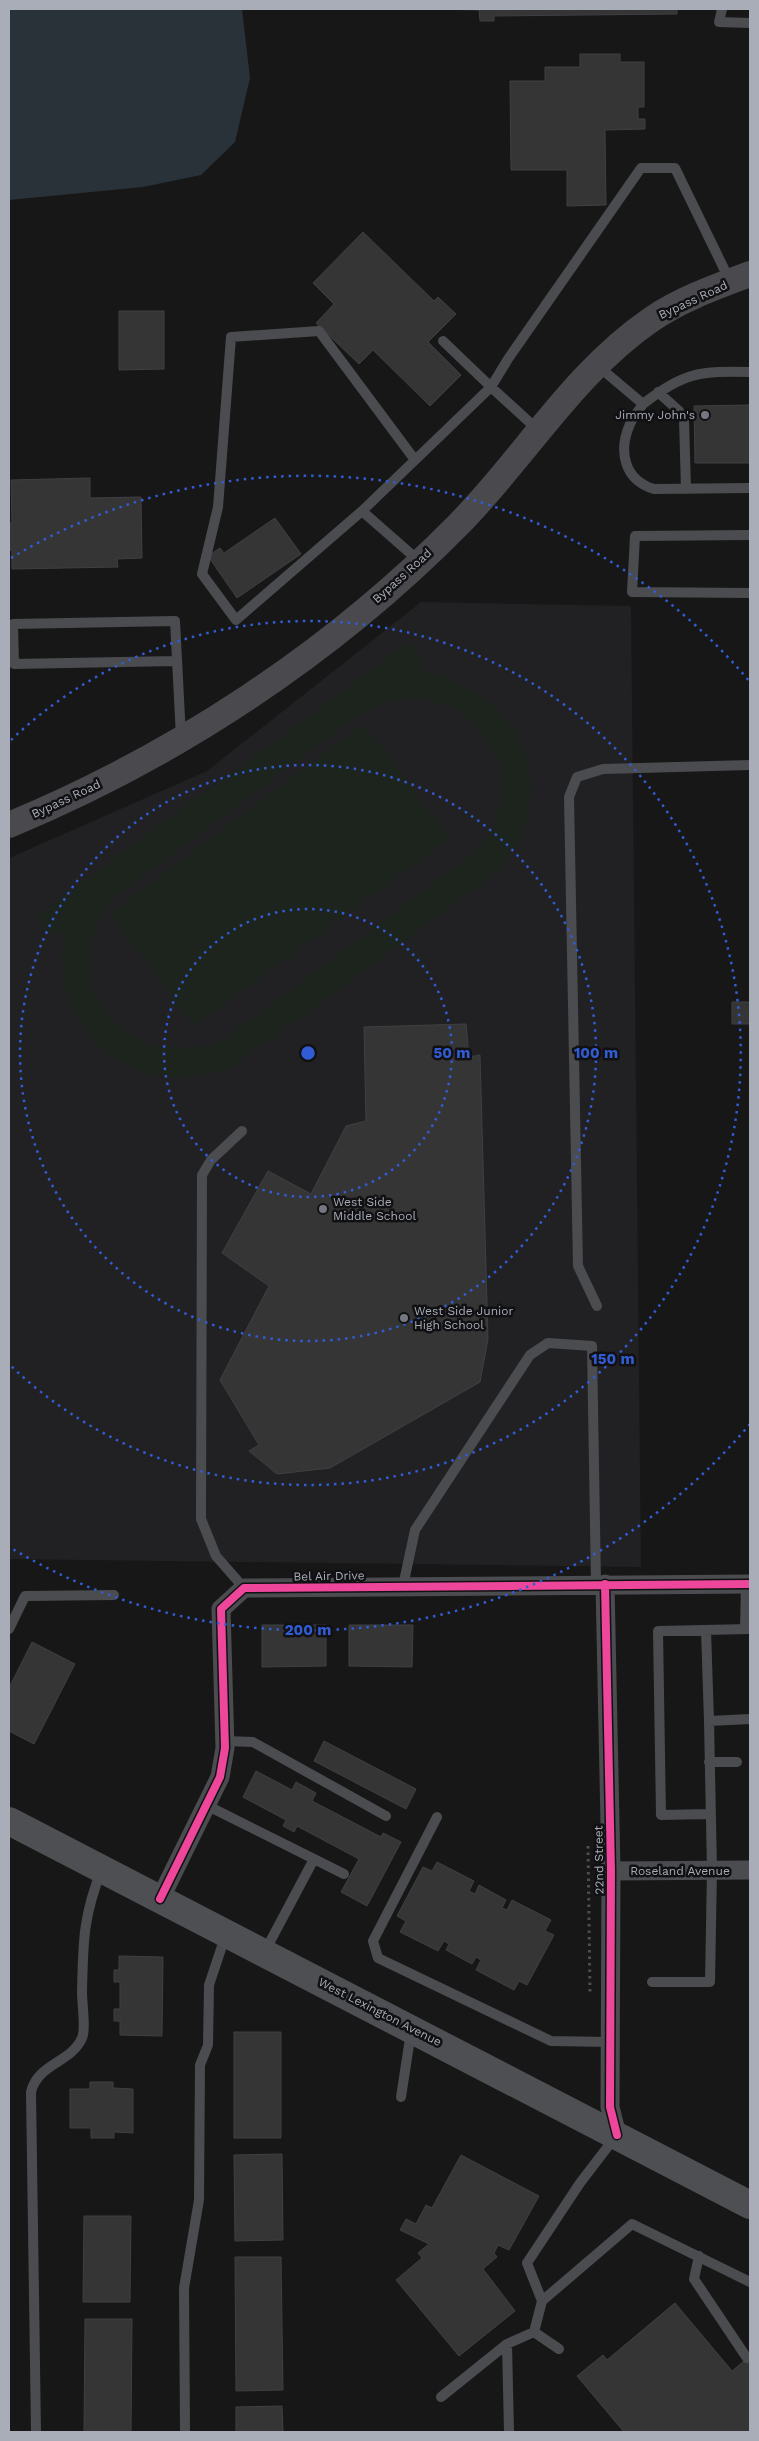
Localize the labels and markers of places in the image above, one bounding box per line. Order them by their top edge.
place label: Jimmy John's [615,408,695,422]
marker: Jimmy John's [699,409,711,421]
centre of rings [299,1044,317,1062]
place label: West Side Middle School [333,1195,416,1223]
marker: West Side Middle School [317,1203,329,1215]
place label: West Side Junior High School [414,1304,513,1332]
marker: West Side Junior High School [398,1312,410,1324]

